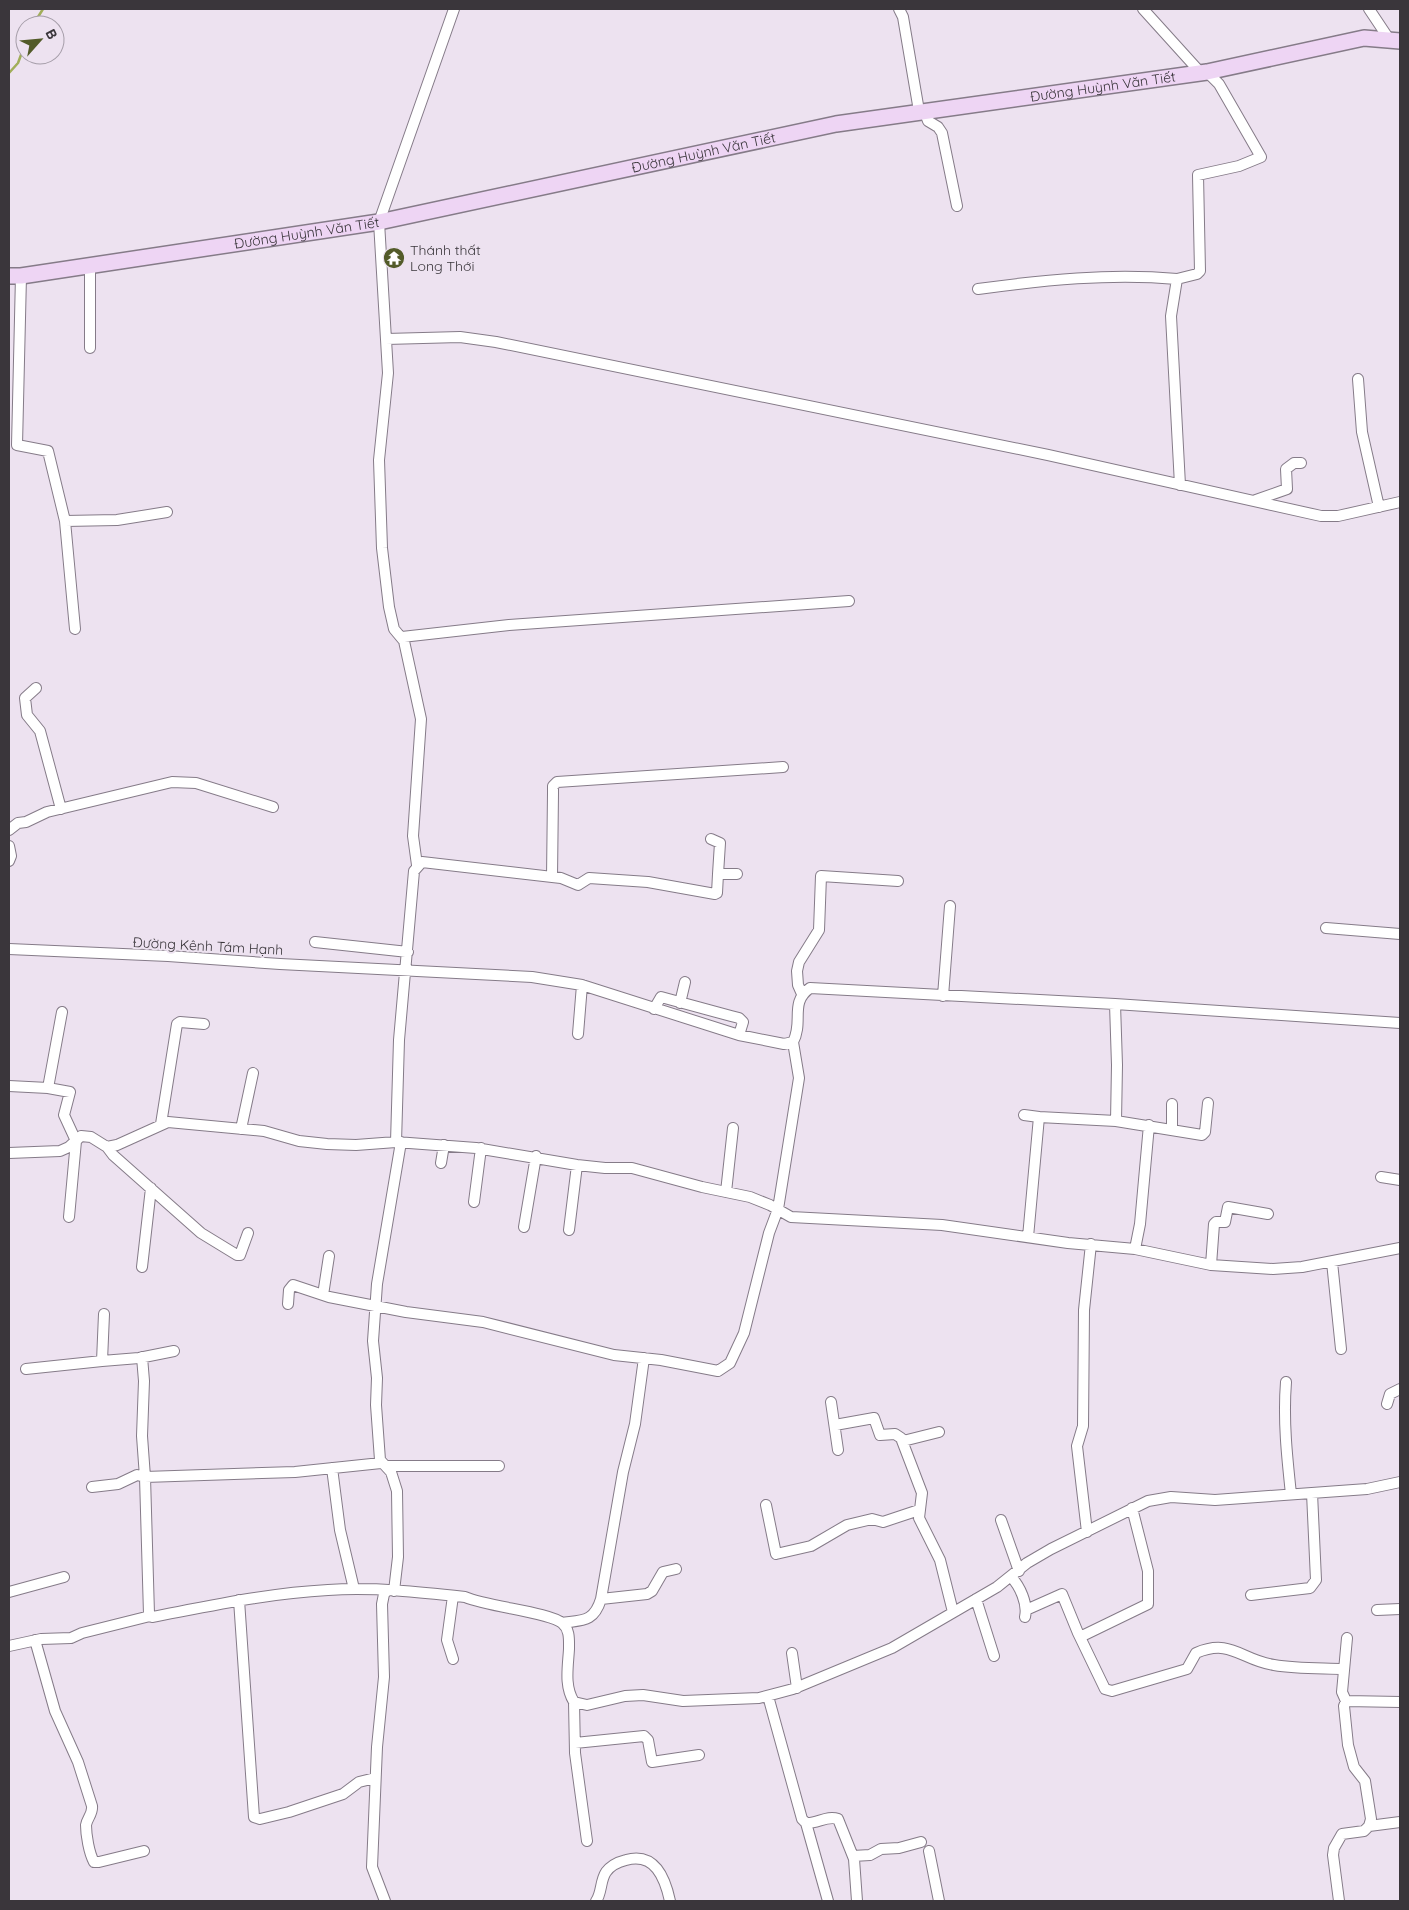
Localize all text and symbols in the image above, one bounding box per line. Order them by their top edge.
north arrow [15,15,65,65]
text: B [41,26,62,42]
street label: Đường Huỳnh Văn Tiết [1029,67,1177,106]
street label: Đường Huỳnh Văn Tiết [630,128,777,177]
street label: Đường Huỳnh Văn Tiết [233,213,381,253]
place label: Thánh thất Long Thới [410,241,481,275]
temple icon: Thánh thất Long Thới [382,246,406,270]
street label: Đường Kênh Tám Hạnh [132,933,284,959]

